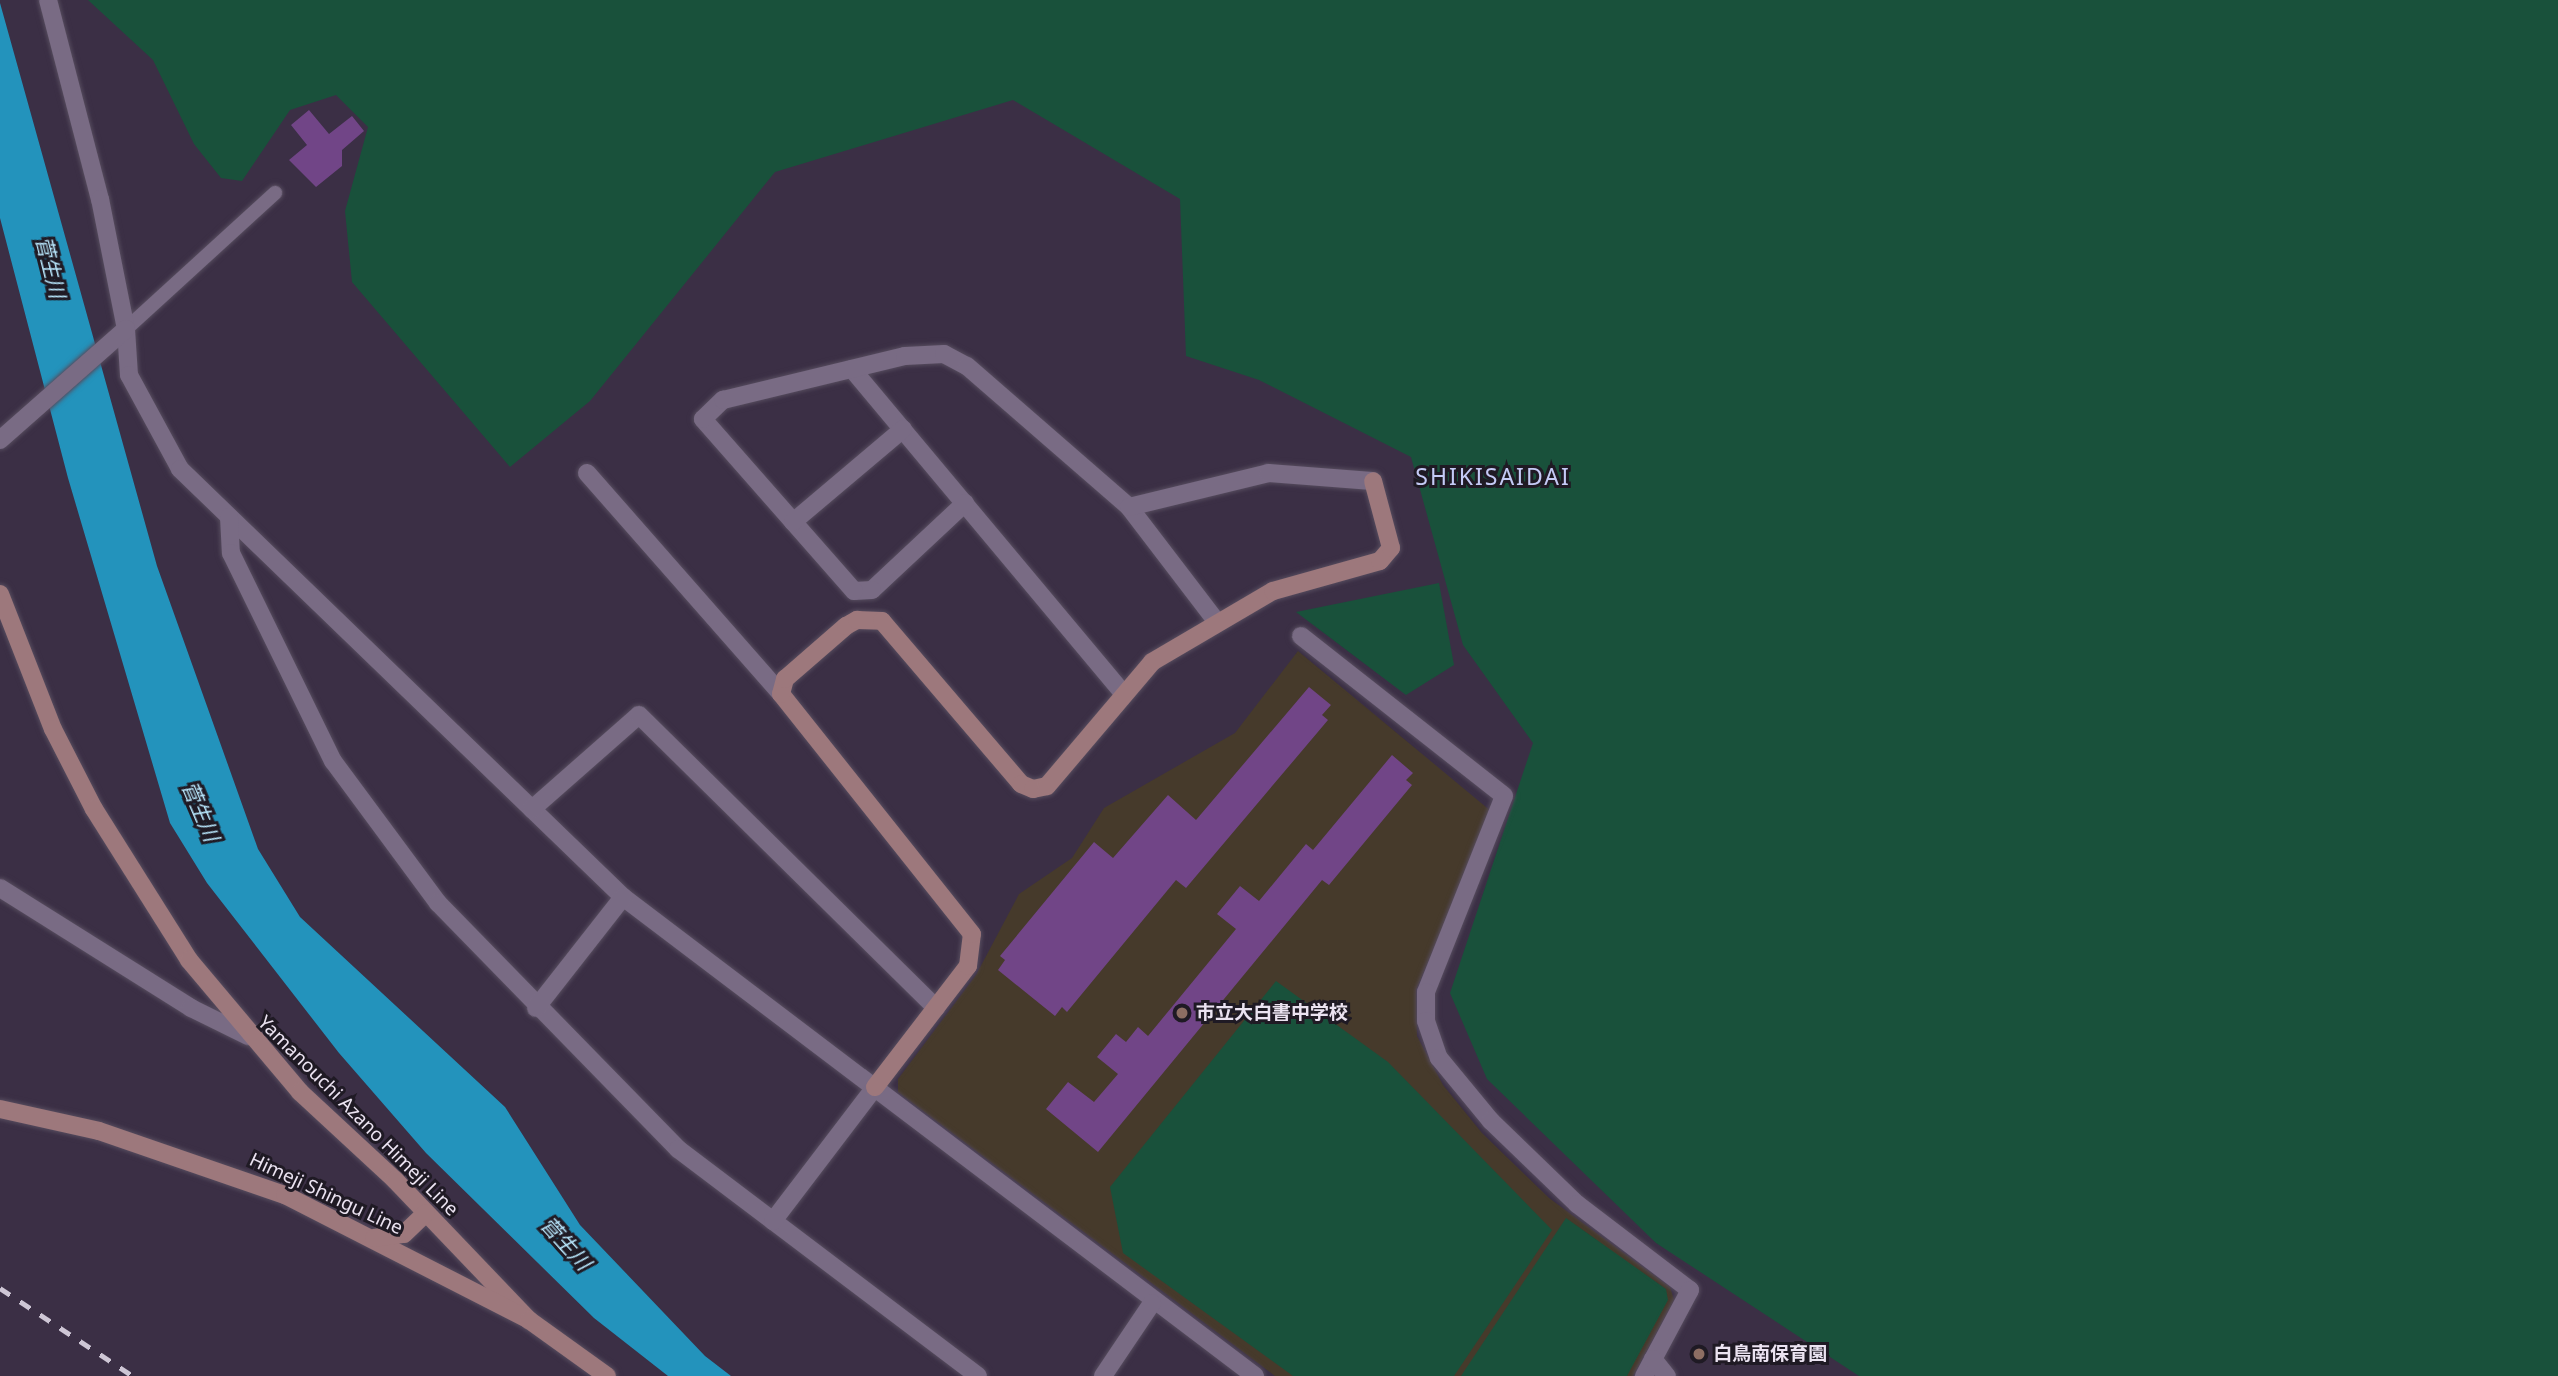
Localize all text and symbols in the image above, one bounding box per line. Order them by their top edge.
water label: 菅生川 [31,233,71,301]
district label: SHIKISAIDAI [1417,462,1569,490]
water label: 菅生川 [177,777,225,845]
place label: 市立大白書中学校 [1196,1002,1348,1024]
marker: 市立大白書中学校 [1174,1005,1190,1021]
street label: Yamanouchi Azano Himeji Line [253,1011,463,1221]
street label: Himeji Shingu Line [246,1148,406,1240]
water label: 菅生川 [536,1211,596,1275]
place label: 白鳥南保育園 [1713,1343,1827,1365]
marker: 白鳥南保育園 [1691,1346,1707,1362]

